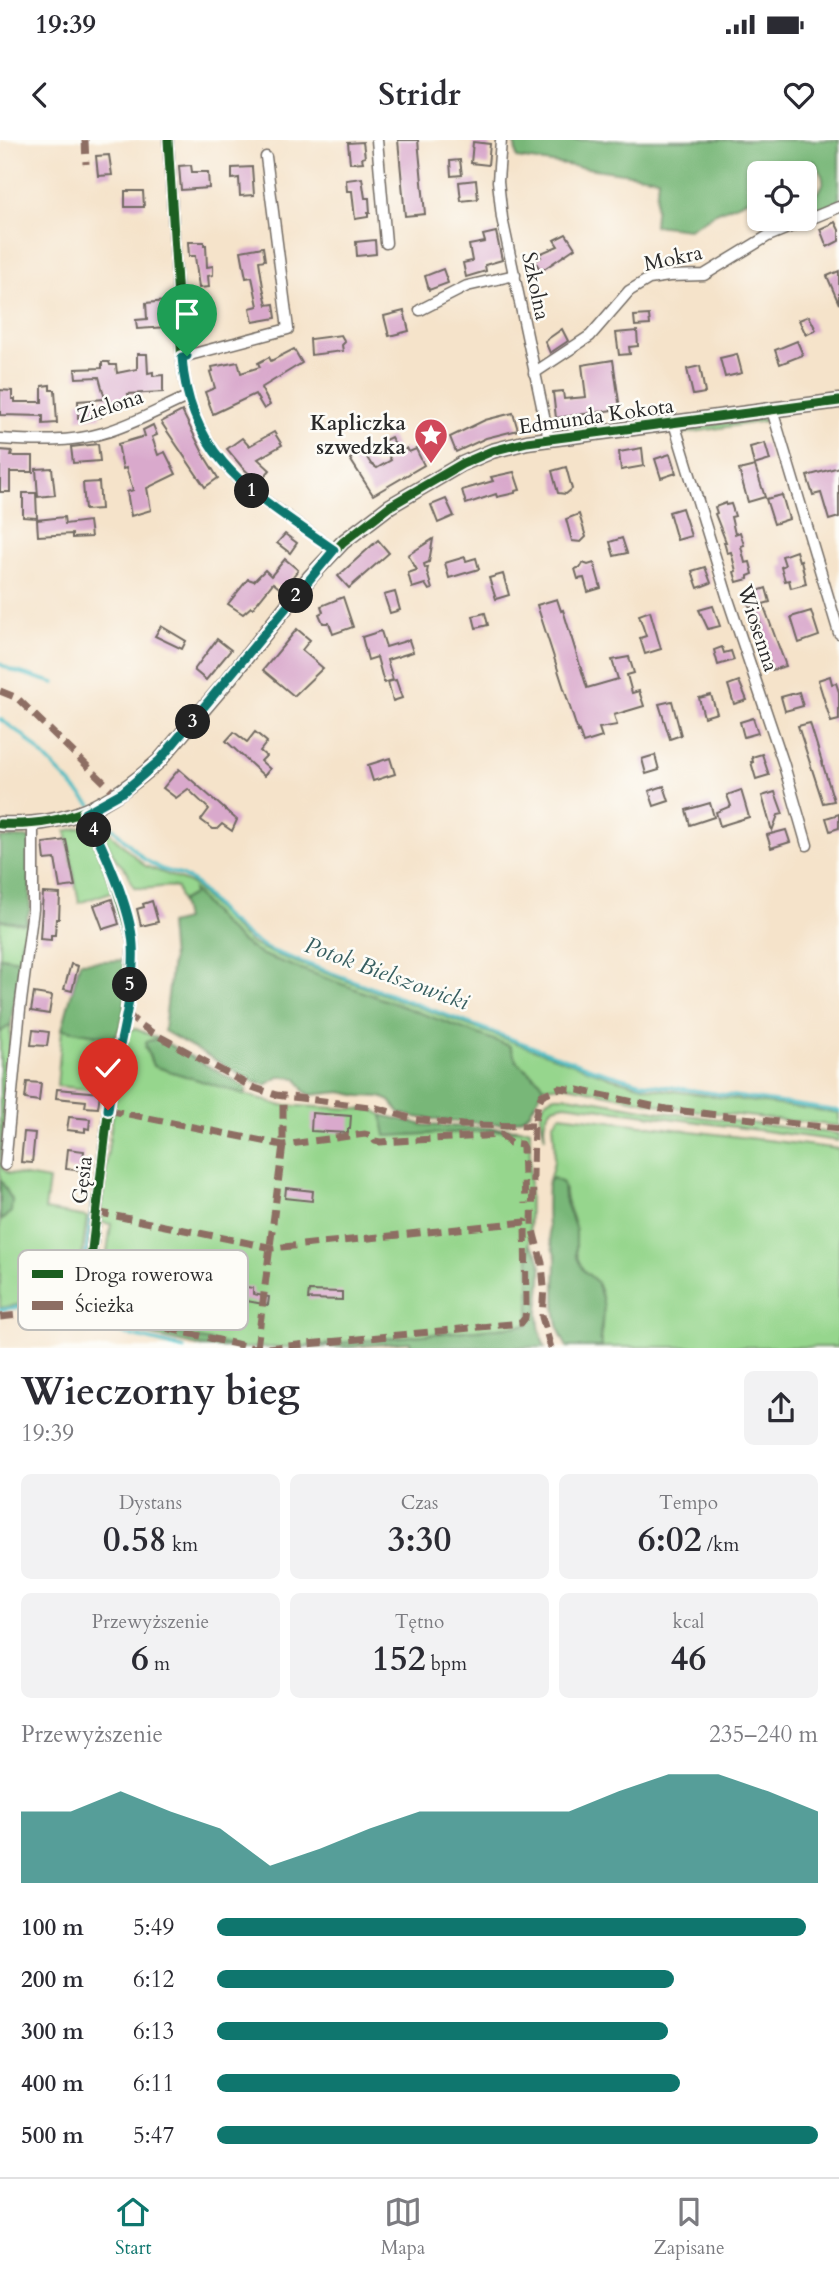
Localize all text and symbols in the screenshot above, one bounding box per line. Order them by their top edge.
text: 19:39 [35,7,96,42]
text: Stridr [378,73,461,117]
icon: back [21,76,59,114]
icon: heart [780,76,818,114]
map controls [747,161,817,231]
button: locate [747,161,817,231]
street label: Mokra [641,238,705,279]
street label: Szkolna [514,249,557,323]
pin [157,284,217,356]
icon: arrive [168,295,206,333]
street label: Zielona [73,382,147,431]
street label: Edmunda Kokota [517,391,676,442]
place label: Kapliczka szwedzka [310,409,407,462]
place icon: Kapliczka szwedzka [412,416,450,465]
pin: 1 [234,474,270,508]
text: 1 [247,477,256,503]
pin: 2 [278,578,314,614]
street label: Wiosenna [730,580,785,675]
text: 2 [291,582,300,608]
pin: 3 [176,704,210,740]
text: 3 [188,708,197,734]
pin: 4 [76,812,112,848]
text: 4 [89,816,98,842]
water label: Potok Bielszowicki [300,929,474,1018]
pin: 5 [113,968,148,1002]
text: 5 [125,971,134,997]
pin [78,1038,138,1110]
icon: check [89,1049,127,1087]
street label: Gęsia [65,1154,100,1206]
legend [18,1250,248,1330]
text: Droga rowerowa [75,1262,213,1288]
text: Ścieżka [75,1293,134,1319]
text: Wieczorny bieg [21,1366,300,1418]
button: share [744,1371,818,1445]
text: 19:39 [21,1418,74,1449]
text: Dystans [119,1490,182,1516]
text: Czas [401,1490,438,1516]
text: Tempo [659,1490,718,1516]
text: 0.58 [103,1516,167,1564]
text: 3:30 [388,1516,451,1564]
text: 6:02 [638,1516,702,1564]
text: km [167,1532,198,1558]
text: /km [702,1532,739,1558]
text: Przewyższenie [92,1609,209,1635]
text: Tętno [395,1609,444,1635]
text: kcal [673,1609,704,1635]
text: 6 [131,1635,149,1683]
text: 152 [372,1635,426,1683]
text: 46 [671,1635,706,1683]
text: m [149,1651,170,1677]
text: bpm [426,1651,467,1677]
text: Przewyższenie [21,1719,163,1750]
text: 235–240 m [709,1719,818,1750]
text: 100 m [21,1912,84,1943]
text: 5:49 [133,1912,174,1943]
text: 200 m [21,1964,84,1995]
text: 6:12 [133,1964,174,1995]
text: 300 m [21,2016,84,2047]
text: 6:13 [133,2016,174,2047]
text: 400 m [21,2068,84,2099]
text: 6:11 [133,2068,174,2099]
text: 500 m [21,2120,84,2151]
text: 5:47 [133,2120,174,2151]
tab: Start [114,2193,152,2261]
tab: Mapa [381,2193,425,2261]
tab: Zapisane [654,2193,725,2261]

